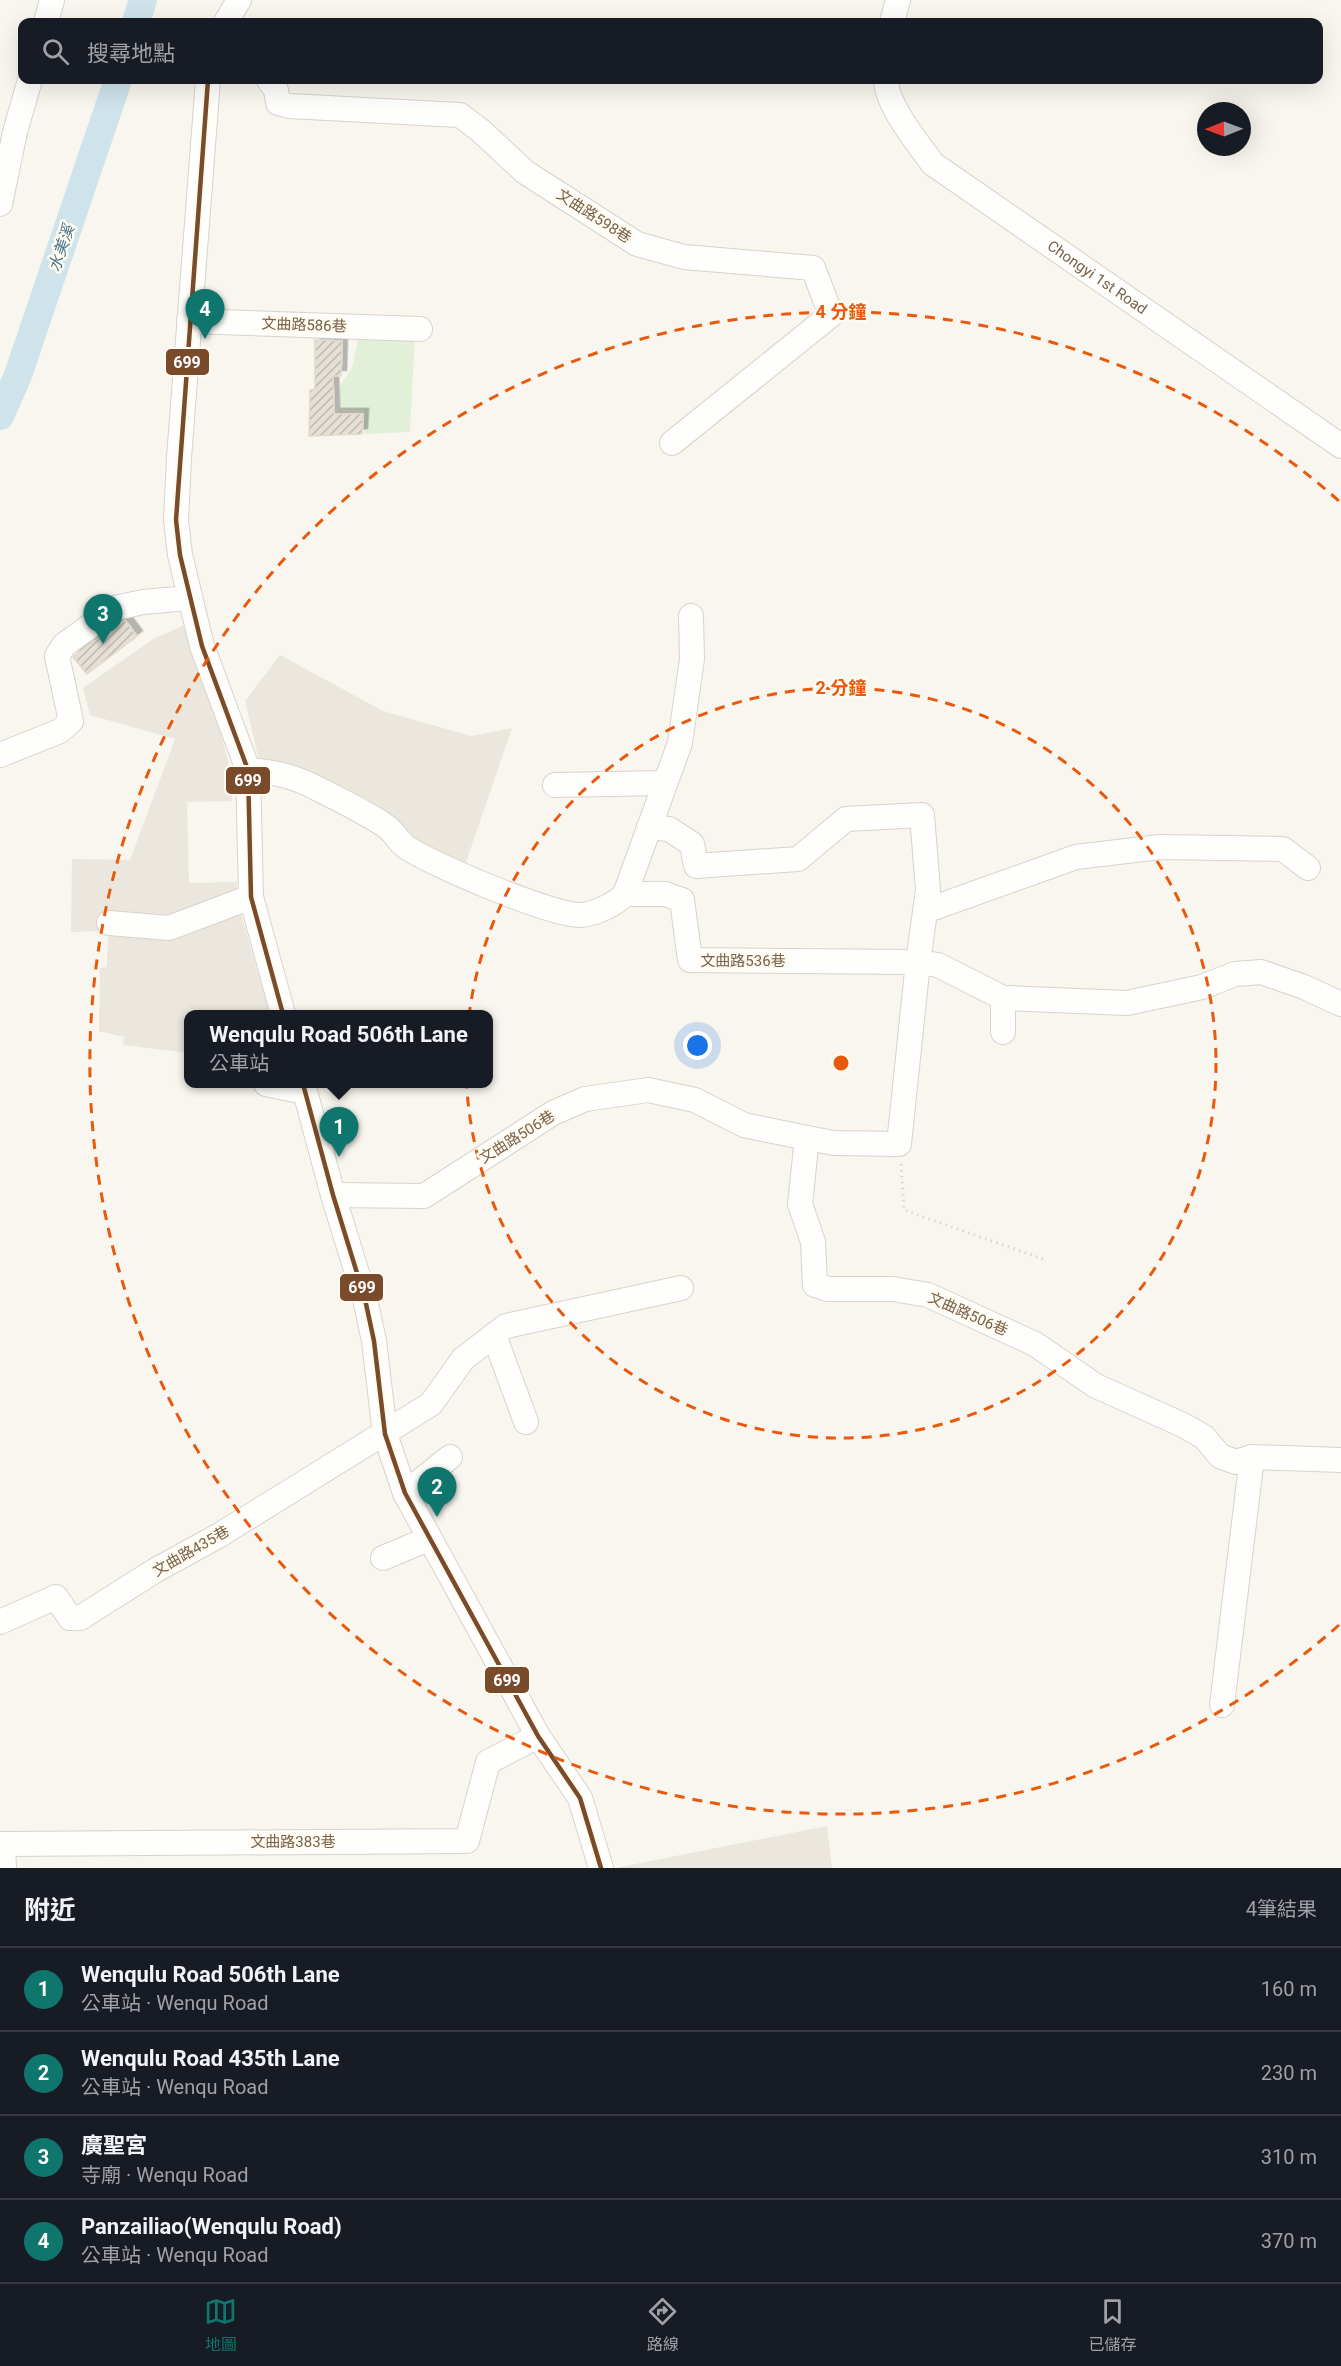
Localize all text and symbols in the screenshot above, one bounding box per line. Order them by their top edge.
search box [18,18,1323,84]
icon: search [39,35,72,68]
text: 搜尋地點 [87,41,175,66]
north arrow [1197,102,1251,156]
street label: 文曲路598巷 [553,185,635,247]
water label: 水美溪 [45,220,79,274]
street label: Chongyi 1st Road [1044,237,1150,318]
pin: 4 [186,290,224,339]
text: 4 分鐘 [816,301,866,322]
street label: 文曲路586巷 [261,315,347,335]
line badge: 699 [165,348,210,376]
text: 699 [173,353,201,372]
pin: 3 [84,594,122,644]
text: 2 分鐘 [816,677,866,698]
line badge: 699 [225,766,271,795]
text: 699 [234,771,262,790]
street label: 文曲路536巷 [700,952,786,970]
popup [184,1010,493,1088]
text: Wenqulu Road 506th Lane [209,1022,468,1047]
your location [683,1031,712,1060]
text: 公車站 [209,1051,269,1075]
centre of rings [831,1053,851,1073]
street label: 文曲路506巷 [476,1107,558,1167]
pin: 1 [320,1108,358,1157]
line badge: 699 [339,1273,384,1302]
text: 699 [348,1278,376,1297]
street label: 文曲路506巷 [925,1288,1011,1340]
pin: 2 [418,1468,456,1517]
street label: 文曲路435巷 [150,1522,232,1580]
line badge: 699 [484,1666,530,1694]
text: 699 [493,1671,521,1690]
street label: 文曲路383巷 [250,1833,336,1851]
text: 附近 [24,1895,76,1925]
text: 4筆結果 [1246,1897,1317,1921]
text: Wenqulu Road 506th Lane [81,1962,340,1987]
text: 1 [38,1977,49,2001]
text: 160 m [1261,1977,1317,2001]
text: 公車站 · Wenqu Road [81,1991,268,2015]
text: Wenqulu Road 435th Lane [81,2046,340,2071]
text: 2 [38,2061,49,2085]
text: 230 m [1261,2061,1317,2085]
text: 公車站 · Wenqu Road [81,2075,268,2099]
text: 廣聖宮 [81,2133,147,2158]
text: 3 [38,2145,49,2169]
text: 310 m [1261,2145,1317,2169]
text: 寺廟 · Wenqu Road [81,2163,248,2187]
text: Panzailiao(Wenqulu Road) [81,2214,342,2239]
text: 4 [38,2229,49,2253]
text: 370 m [1261,2229,1317,2253]
text: 公車站 · Wenqu Road [81,2243,268,2267]
tab: 地圖 [204,2295,237,2355]
tab: 路線 [646,2295,679,2355]
tab: 已儲存 [1088,2295,1136,2355]

